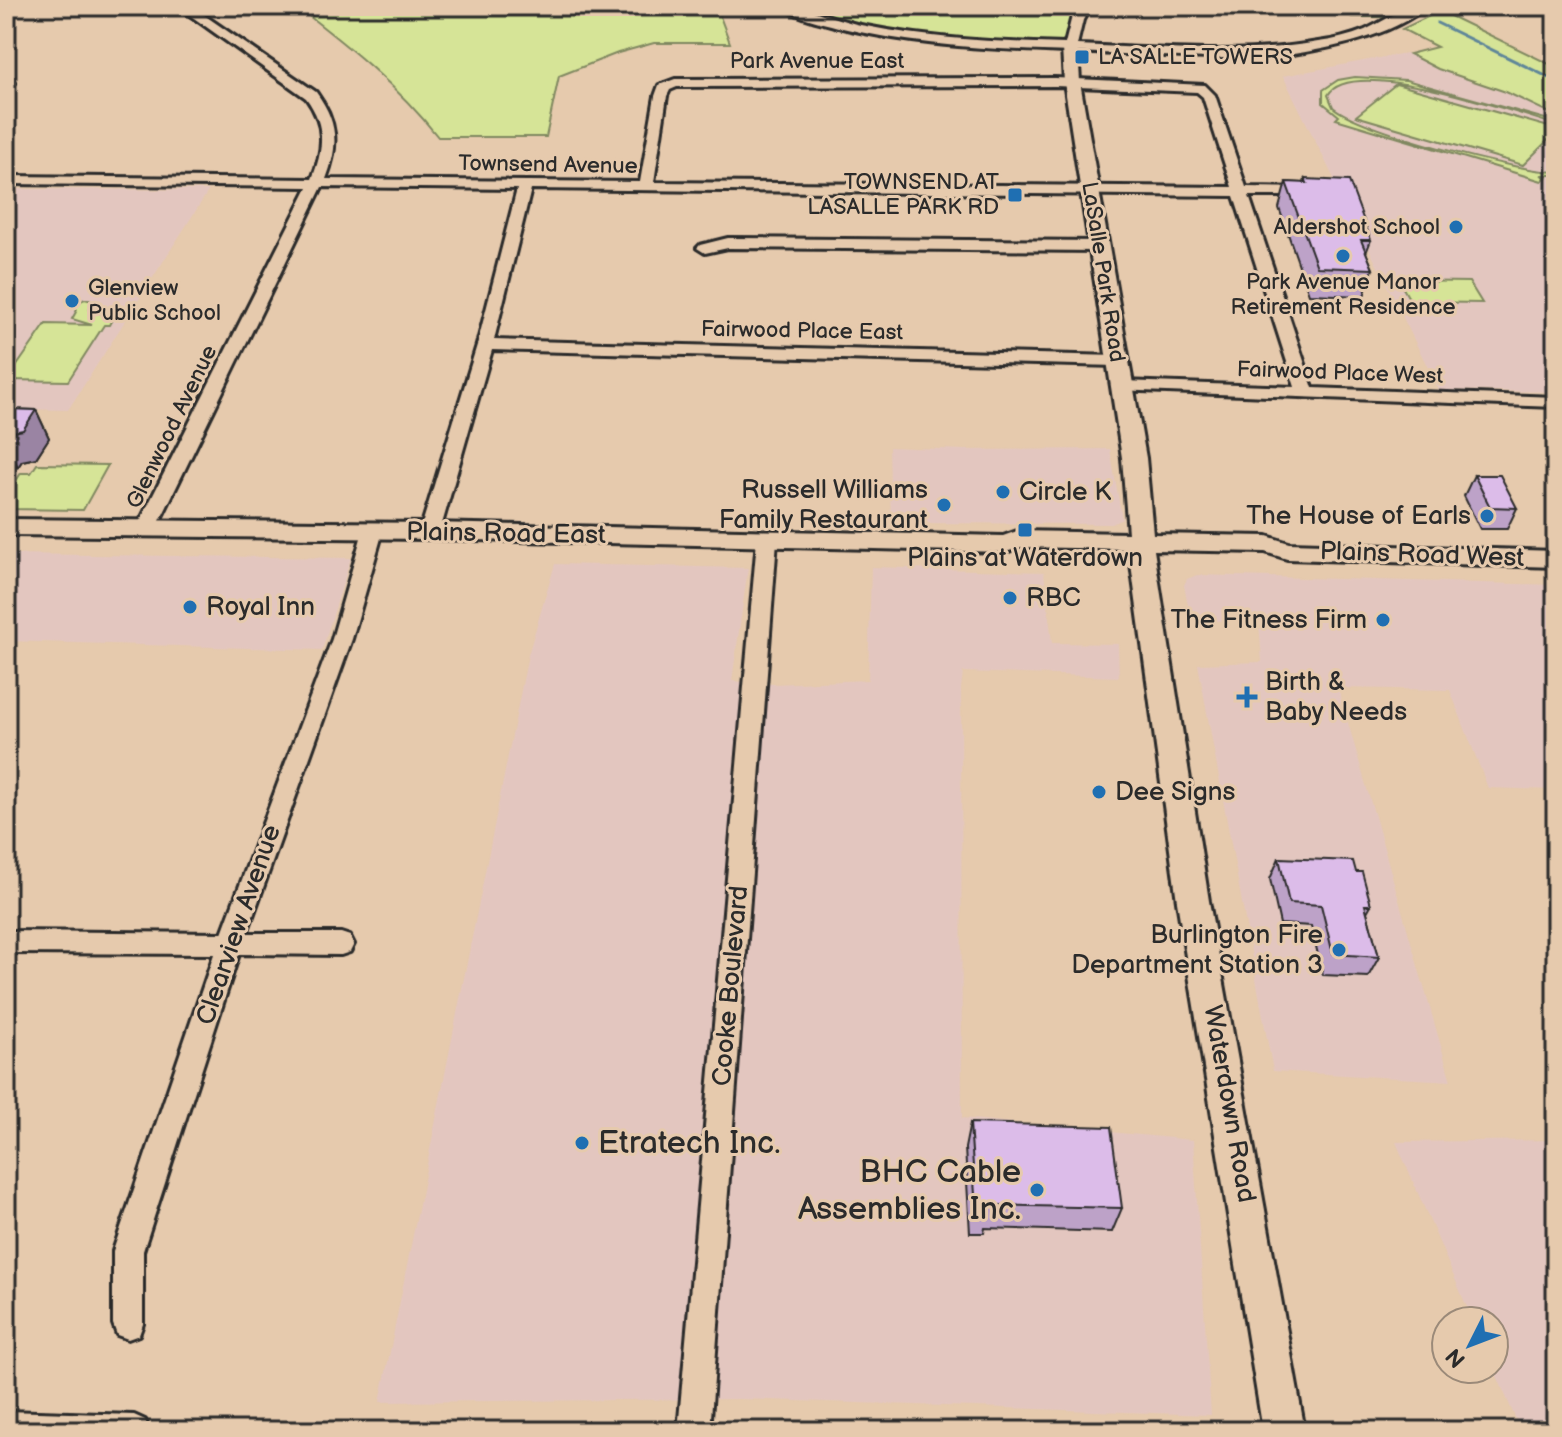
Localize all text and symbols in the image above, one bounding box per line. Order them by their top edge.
place label: LA SALLE TOWERS [1098,44,1293,71]
street label: Park Avenue East [730,48,904,75]
marker: LA SALLE TOWERS [1073,48,1091,66]
street label: Townsend Avenue [458,150,638,180]
place label: TOWNSEND AT LASALLE PARK RD [807,169,999,221]
street label: LaSalle Park Road [1075,180,1131,364]
marker: TOWNSEND AT LASALLE PARK RD [1006,186,1024,204]
place label: Aldershot School [1274,214,1440,241]
marker: Aldershot School [1447,218,1465,236]
marker: Park Avenue Manor Retirement Residence [1334,247,1352,265]
place label: Park Avenue Manor Retirement Residence [1230,269,1456,321]
place label: Glenview Public School [88,275,221,327]
marker: Glenview Public School [63,292,81,310]
street label: Fairwood Place East [701,316,904,346]
street label: Glenwood Avenue [121,341,223,513]
street label: Fairwood Place West [1236,356,1444,390]
place label: Russell Williams Family Restaurant [719,475,928,536]
place label: Circle K [1019,477,1111,508]
marker: Circle K [994,483,1012,501]
marker: Russell Williams Family Restaurant [935,496,953,514]
place label: The House of Earls [1246,501,1471,532]
marker: The House of Earls [1478,507,1496,525]
street label: Plains Road East [406,517,606,551]
marker: Plains at Waterdown [1016,521,1034,539]
street label: Plains Road West [1319,536,1525,574]
place label: Plains at Waterdown [907,543,1143,574]
place label: RBC [1026,583,1081,614]
marker: RBC [1001,589,1019,607]
place label: Royal Inn [206,592,315,623]
marker: Royal Inn [181,598,199,616]
place label: The Fitness Firm [1170,605,1367,636]
marker: The Fitness Firm [1374,611,1392,629]
place label: Birth & Baby Needs [1265,667,1407,728]
marker: Birth & Baby Needs [1236,686,1258,708]
place label: Dee Signs [1115,777,1235,808]
marker: Dee Signs [1090,783,1108,801]
street label: Clearview Avenue [190,821,288,1029]
street label: Cooke Boulevard [707,884,755,1088]
place label: Burlington Fire Department Station 3 [1071,920,1323,981]
marker: Burlington Fire Department Station 3 [1330,941,1348,959]
street label: Waterdown Road [1196,1003,1262,1205]
place label: Etratech Inc. [598,1124,780,1163]
marker: Etratech Inc. [573,1134,591,1152]
place label: BHC Cable Assemblies Inc. [798,1153,1021,1229]
marker: BHC Cable Assemblies Inc. [1028,1181,1046,1199]
north arrow [1430,1305,1510,1385]
text: N [1441,1342,1472,1373]

